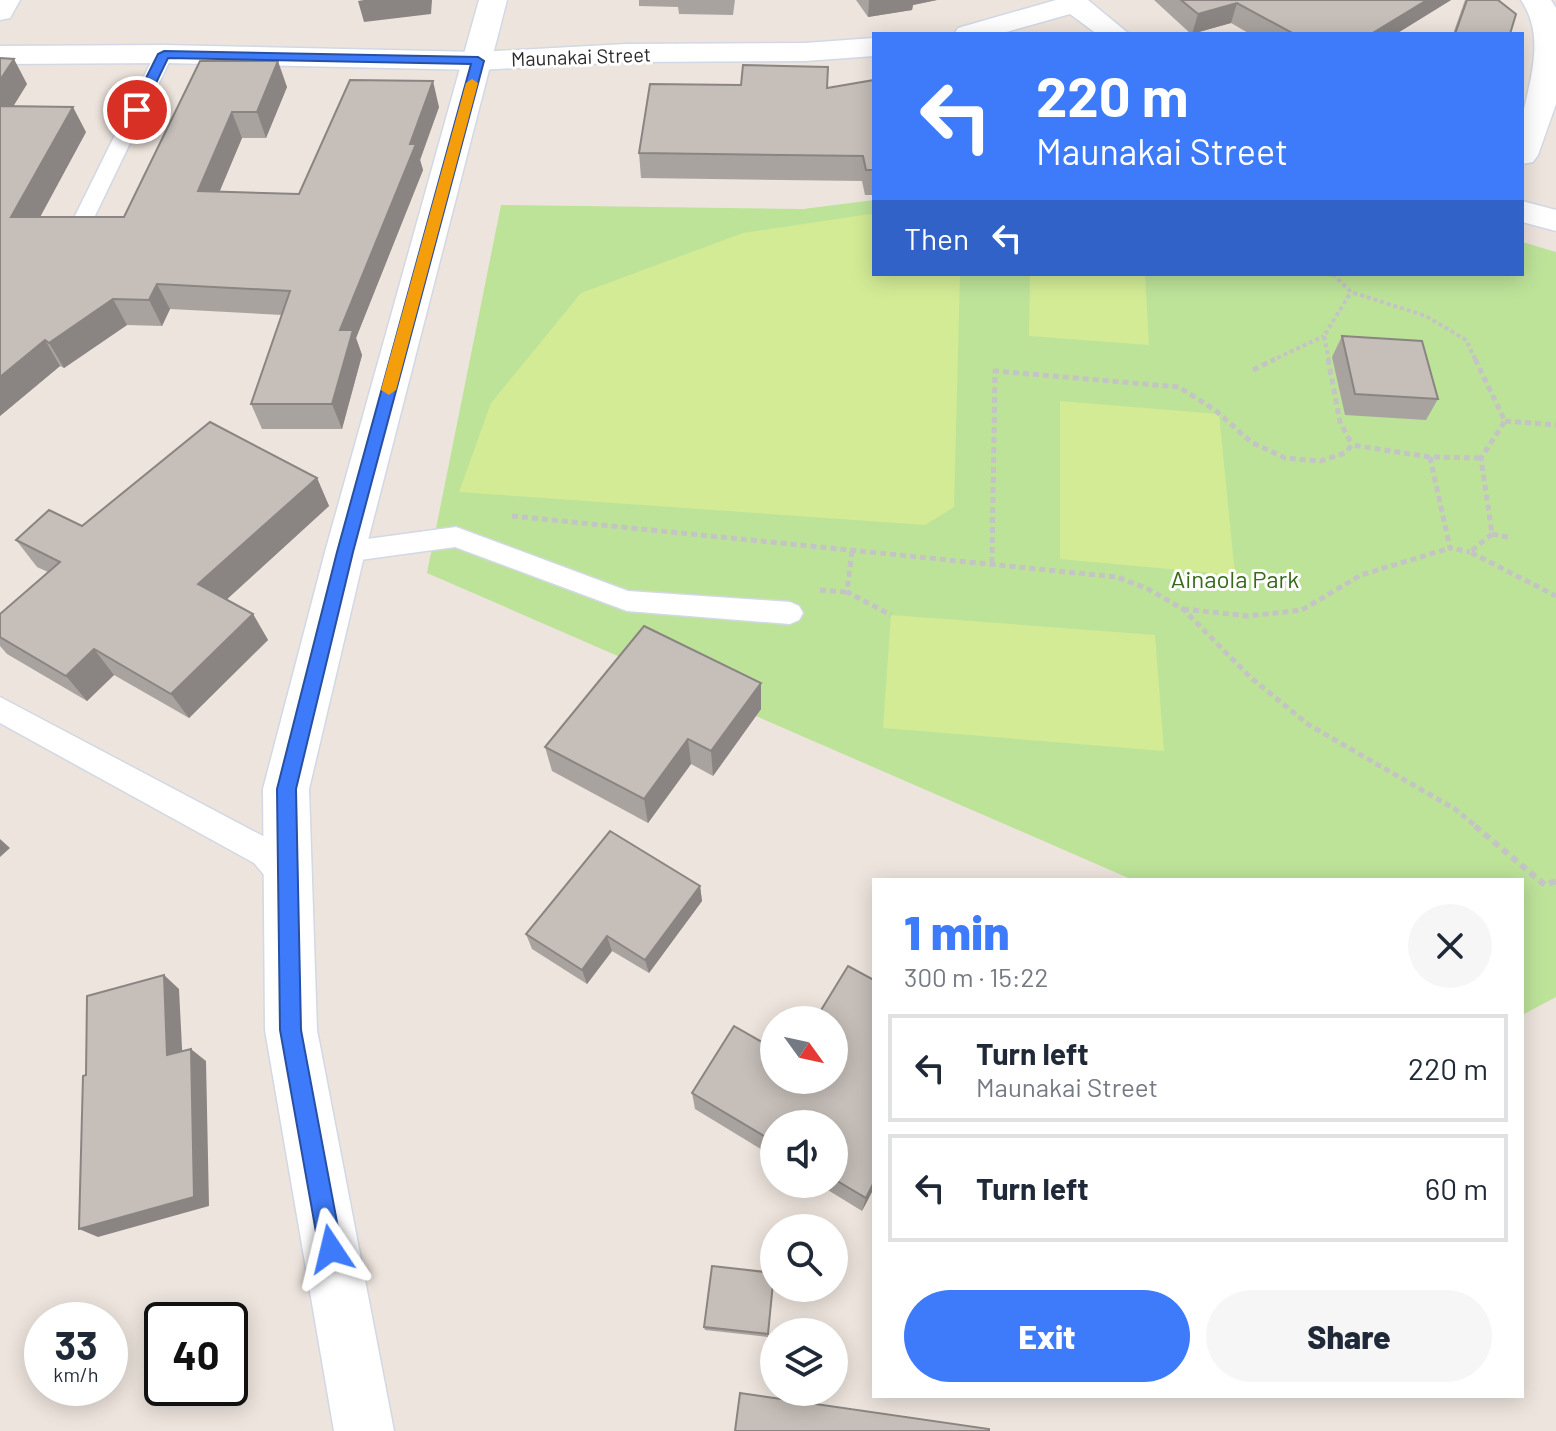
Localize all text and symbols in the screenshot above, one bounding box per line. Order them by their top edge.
street label: Maunakai Street [511,42,651,70]
text: 220 m [1036,61,1189,128]
icon: left [904,64,1008,168]
pin [103,76,171,144]
icon: arrive [115,88,159,132]
text: Maunakai Street [1036,129,1288,172]
icon: left [985,216,1029,260]
text: Then [904,220,969,256]
park label: Ainaola Park [1171,564,1299,593]
text: 1 min [904,902,1010,960]
button: close [1408,904,1492,988]
text: 300 m · 15:22 [904,961,1048,992]
north arrow [760,1006,848,1094]
map controls [760,1006,848,1406]
text: Turn left [976,1035,1089,1071]
icon: left [908,1046,952,1090]
text: 220 m [1408,1050,1488,1086]
text: Maunakai Street [976,1071,1158,1102]
button: sound [760,1110,848,1198]
icon: left [908,1166,952,1210]
text: Turn left [976,1170,1089,1206]
text: 60 m [1425,1170,1488,1206]
position arrow [289,1207,373,1291]
button: search [760,1214,848,1302]
button: Exit [904,1290,1190,1382]
button: Share [1206,1290,1492,1382]
speed limit sign: 40 [144,1302,248,1406]
button: layers [760,1318,848,1406]
text: 33 [54,1320,98,1368]
text: km/h [53,1362,99,1386]

